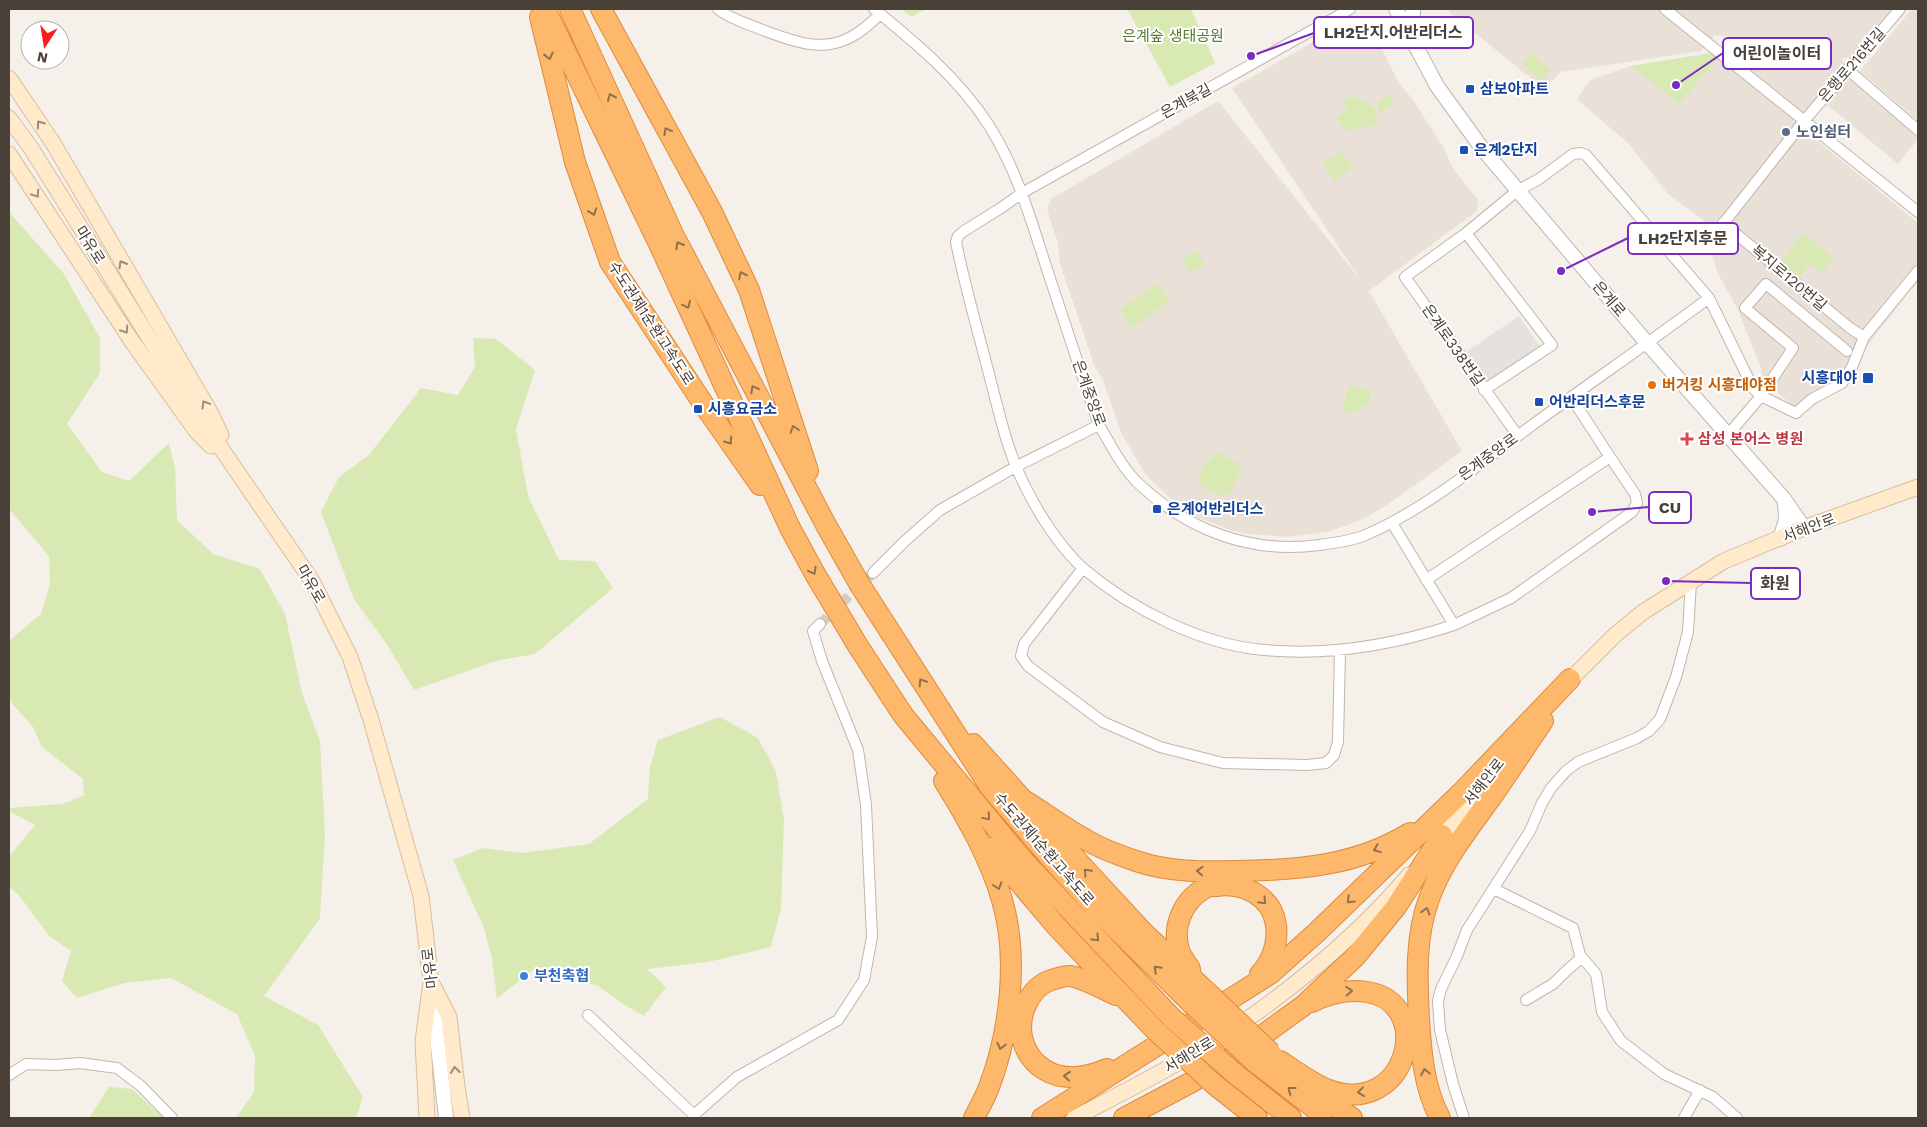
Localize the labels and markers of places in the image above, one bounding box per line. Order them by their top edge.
callout: LH2단지.어반리더스 [1314,17,1473,48]
callout: 어린이놀이터 [1723,38,1831,69]
place label: 삼보아파트 [1480,80,1549,98]
marker: 삼보아파트 [1464,83,1476,95]
place label: 노인쉼터 [1796,123,1851,141]
marker: 노인쉼터 [1780,126,1792,138]
place label: 은계2단지 [1474,141,1538,159]
marker: 은계2단지 [1458,144,1470,156]
callout: LH2단지후문 [1628,223,1738,254]
place label: 시흥대야 [1802,369,1857,387]
marker: 시흥대야 [1861,371,1875,385]
place label: 버거킹 시흥대야점 [1662,376,1777,394]
marker: 버거킹 시흥대야점 [1646,379,1658,391]
place label: 어반리더스후문 [1549,393,1646,411]
marker: 어반리더스후문 [1533,396,1545,408]
place label: 시흥요금소 [708,400,777,418]
marker: 시흥요금소 [692,403,704,415]
place label: 삼성 본어스 병원 [1698,430,1803,448]
marker: 삼성 본어스 병원 [1680,432,1694,446]
callout: CU [1649,492,1691,523]
place label: 은계어반리더스 [1167,500,1264,518]
marker: 은계어반리더스 [1151,503,1163,515]
callout: 화원 [1751,568,1800,599]
place label: 부천축협 [534,967,589,985]
marker: 부천축협 [518,970,530,982]

